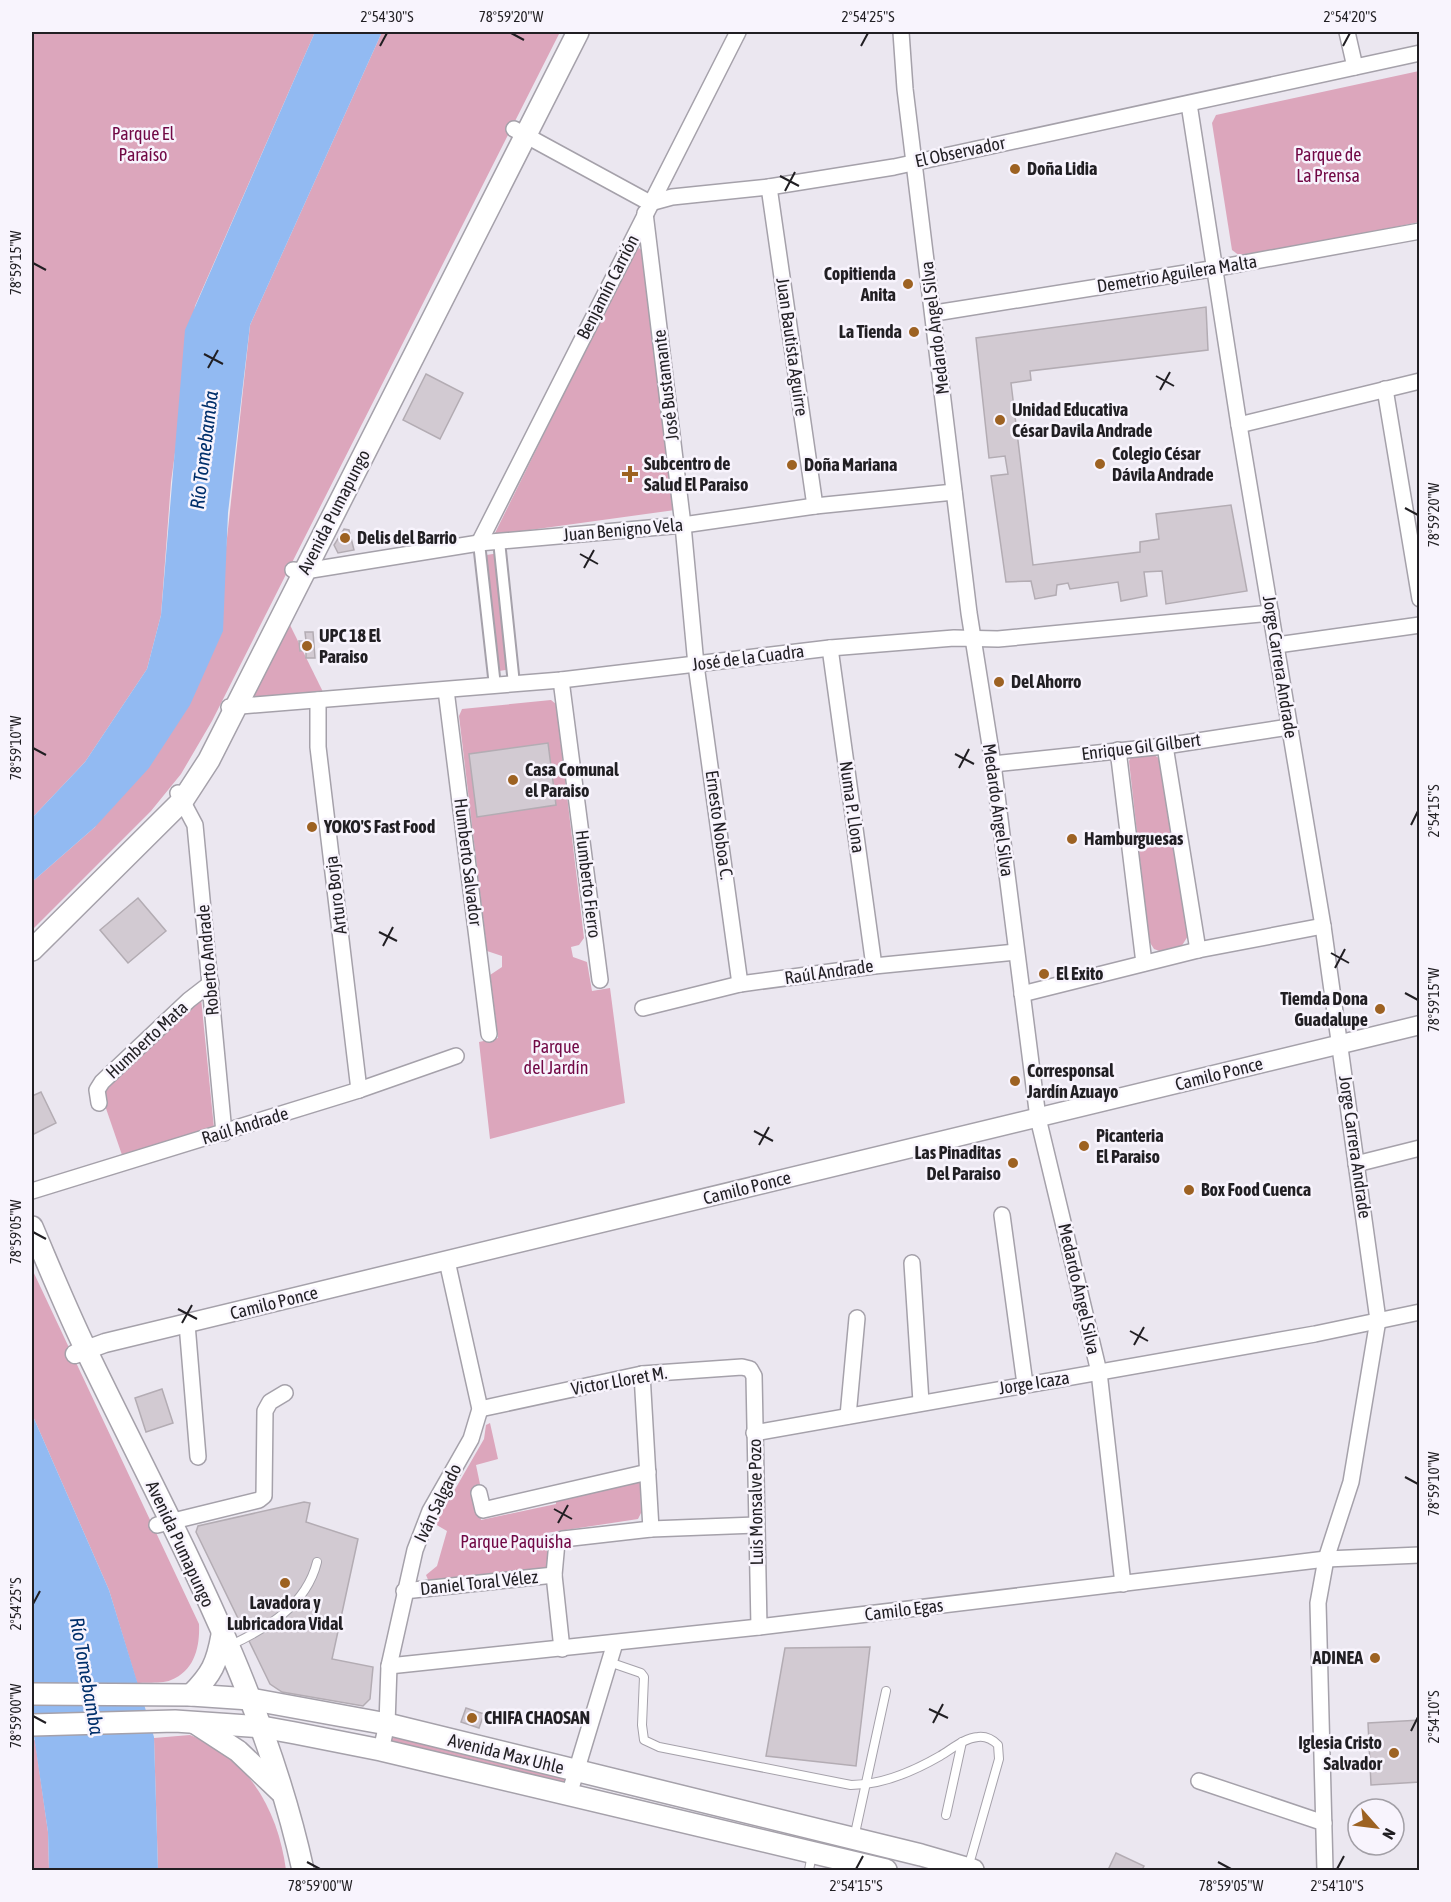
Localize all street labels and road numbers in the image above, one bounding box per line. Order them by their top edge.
street label: El Observador [913,132,1008,171]
street label: Benjamín Carrión [572,231,643,343]
street label: Demetrio Aguilera Malta [1095,250,1258,297]
street label: Medardo Ángel Silva [916,260,953,396]
street label: Juan Bautista Aguirre [772,276,813,417]
street label: José Bustamante [648,328,683,442]
street label: Avenida Pumapungo [293,446,374,578]
street label: Juan Benigno Vela [562,514,684,545]
street label: Jorge Carrera Andrade [1259,594,1302,740]
street label: José de la Cuadra [691,640,805,675]
street label: Enrique Gil Gilbert [1080,729,1202,764]
street label: Medardo Ángel Silva [979,742,1018,878]
street label: Numa P. Llona [836,760,869,854]
street label: Ernesto Noboa C. [701,769,738,881]
street label: Humberto Salvador [450,797,487,928]
street label: Humberto Fierro [571,829,606,939]
street label: Arturo Borja [320,855,351,935]
street label: Roberto Andrade [192,904,223,1016]
street label: Raúl Andrade [783,955,875,988]
street label: Humberto Mata [102,997,192,1083]
street label: Camilo Ponce [1173,1052,1265,1095]
street label: Jorge Carrera Andrade [1335,1074,1376,1220]
street label: Raúl Andrade [199,1102,291,1149]
street label: Camilo Ponce [701,1166,793,1209]
street label: Medardo Ángel Silva [1054,1221,1105,1357]
street label: Camilo Ponce [228,1281,320,1324]
street label: Victor Lloret M. [569,1362,669,1399]
street label: Jorge Icaza [997,1367,1071,1398]
street label: Luis Monsalve Pozo [744,1438,767,1566]
street label: Iván Salgado [410,1460,466,1545]
street label: Avenida Pumapungo [142,1477,219,1610]
street label: Daniel Toral Vélez [419,1566,539,1599]
street label: Camilo Egas [864,1594,944,1625]
street label: Avenida Max Uhle [446,1729,566,1778]

